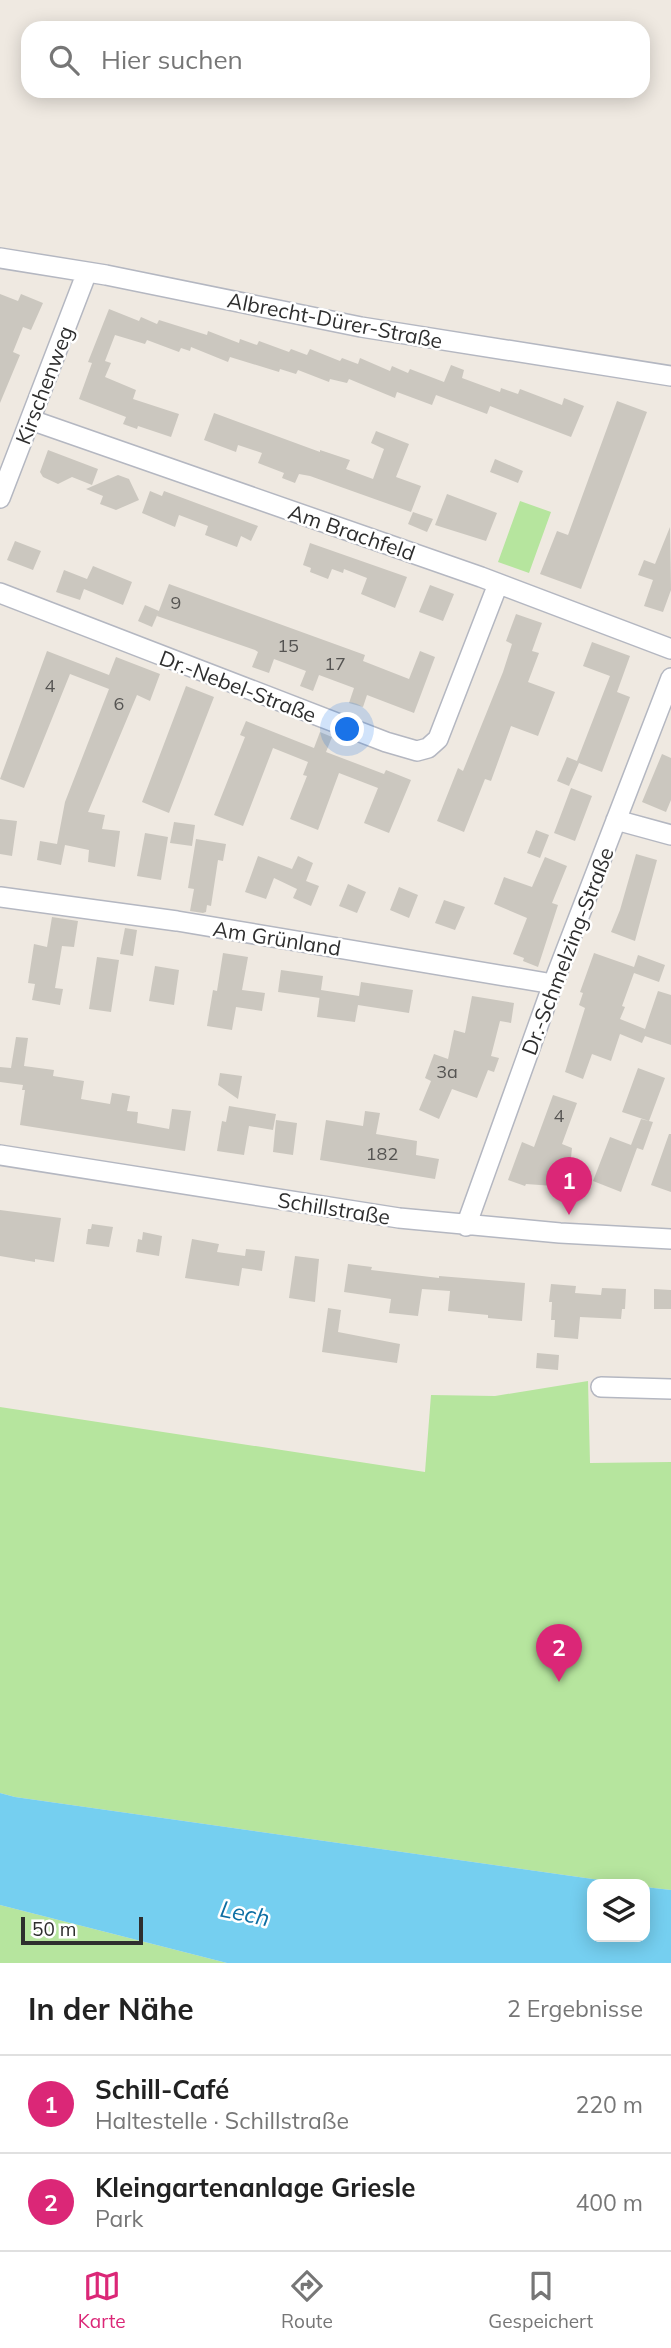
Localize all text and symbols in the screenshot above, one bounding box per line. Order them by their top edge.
search box [21,21,650,98]
icon: search [45,41,83,79]
text: Hier suchen [101,43,243,76]
street label: Albrecht-Dürer-Straße [225,286,445,354]
street label: Kirschenweg [10,322,78,448]
street label: Am Brachfeld [285,498,419,566]
house number: 9 [171,591,181,614]
house number: 15 [277,634,299,657]
street label: Dr.-Nebel-Straße [156,644,320,728]
house number: 17 [324,652,346,675]
house number: 4 [45,674,56,697]
house number: 6 [114,692,124,715]
your location [330,712,364,746]
street label: Dr.-Schmelzing-Straße [515,843,619,1059]
street label: Am Grünland [211,915,343,961]
house number: 3a [436,1060,458,1083]
house number: 4 [554,1104,565,1127]
house number: 182 [366,1142,398,1165]
pin: 1 [546,1157,592,1215]
street label: Schillstraße [276,1186,392,1230]
pin: 2 [536,1624,582,1682]
map controls [587,1879,650,1942]
button: layers [587,1879,650,1942]
water label: Lech [218,1894,272,1932]
scale bar [21,1914,144,1946]
text: 50 m [32,1917,76,1941]
text: In der Nähe [28,1990,194,2028]
text: 2 Ergebnisse [507,1994,643,2023]
text: Schill-Café [95,2073,229,2106]
text: 1 [44,2090,58,2119]
text: 220 m [575,2090,643,2119]
text: Haltestelle · Schillstraße [95,2106,349,2135]
text: Kleingartenanlage Griesle [95,2171,416,2204]
text: 2 [44,2188,58,2217]
text: 400 m [575,2188,643,2217]
text: Park [95,2204,143,2233]
tab: Karte [78,2267,126,2333]
tab: Route [281,2267,333,2333]
tab: Gespeichert [488,2267,593,2333]

